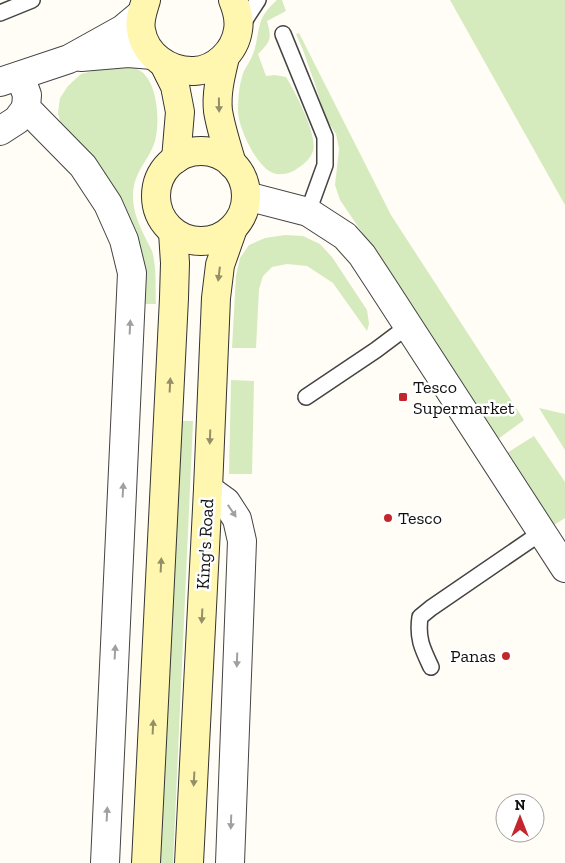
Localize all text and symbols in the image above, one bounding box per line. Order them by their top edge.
one-way arrow [215,97,223,113]
one-way arrow [215,267,223,283]
one-way arrow [127,319,135,335]
place label: Tesco Supermarket [413,376,515,419]
one-way arrow [166,377,174,393]
marker: Tesco Supermarket [397,391,409,403]
one-way arrow [206,429,214,445]
one-way arrow [119,481,127,497]
street label: King's Road [192,498,218,590]
one-way arrow [227,504,237,517]
place label: Tesco [398,507,442,529]
marker: Tesco [382,512,394,524]
one-way arrow [157,556,165,572]
one-way arrow [197,609,205,625]
one-way arrow [111,644,119,660]
place label: Panas [450,645,496,667]
marker: Panas [500,650,512,662]
one-way arrow [233,652,241,668]
one-way arrow [149,719,157,735]
one-way arrow [189,771,197,787]
north arrow [495,793,545,843]
text: N [515,797,526,814]
one-way arrow [104,806,112,822]
one-way arrow [227,814,235,830]

